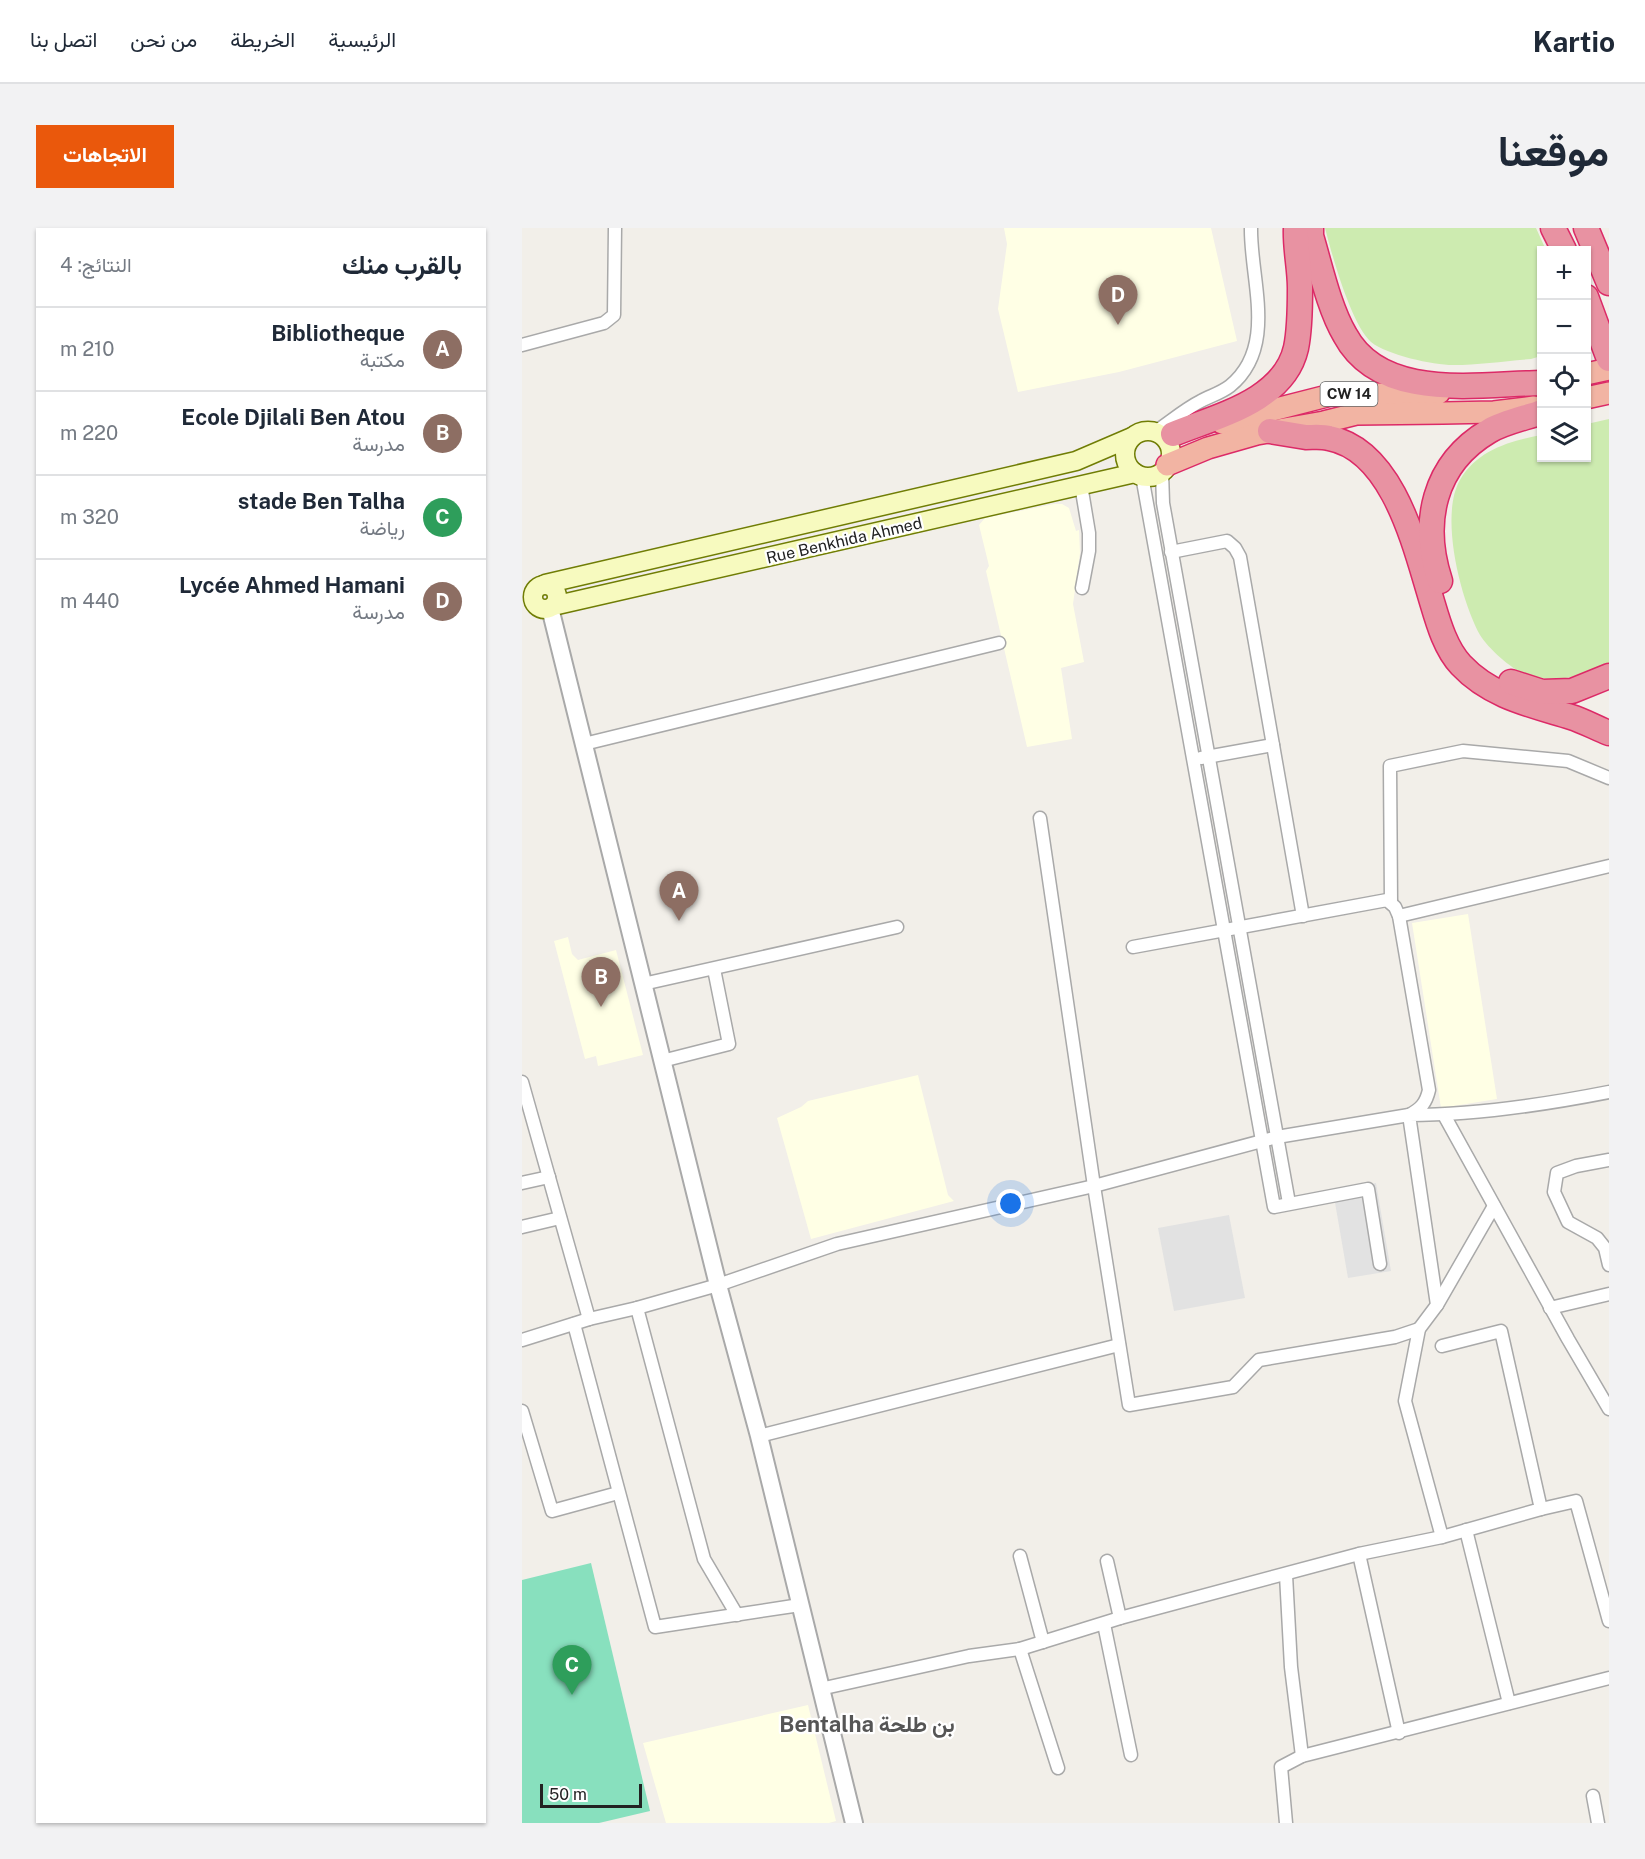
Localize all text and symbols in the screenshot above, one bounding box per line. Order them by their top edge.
text: Kartio [1533,25,1615,58]
text: اتصل بنا [30,27,97,52]
text: من نحن [130,27,197,52]
text: الخريطة [230,27,295,52]
text: الرئيسية [328,27,396,52]
button: الاتجاهات [36,125,174,188]
text: موقعنا [1498,126,1609,175]
map controls [1537,246,1591,462]
button: + [1537,246,1591,300]
text: بالقرب منك [342,249,462,280]
text: النتائج: 4 [60,253,132,277]
pin: D [1098,276,1138,325]
button: − [1537,300,1591,354]
text: Bibliotheque [271,320,405,346]
text: 210 m [60,337,115,361]
text: A [435,337,450,361]
text: مكتبة [360,348,405,372]
button: locate [1537,354,1591,408]
road number: CW 14 [1320,382,1378,406]
text: Ecole Djilali Ben Atou [181,404,405,430]
button: layers [1537,408,1591,462]
text: 220 m [60,421,118,445]
text: B [436,421,449,445]
text: مدرسة [352,432,405,456]
text: stade Ben Talha [238,488,405,514]
text: 320 m [60,505,119,529]
text: C [435,505,450,529]
street label: Rue Benkhida Ahmed [764,513,924,568]
text: رياضة [360,516,405,540]
text: Lycée Ahmed Hamani [179,572,405,598]
text: 440 m [60,589,120,613]
text: D [435,589,450,613]
text: مدرسة [352,600,405,624]
pin: A [660,872,698,921]
pin: B [582,958,620,1007]
your location [996,1189,1025,1218]
pin: C [553,1646,592,1695]
district label: Bentalha بن طلحة [779,1711,955,1738]
scale bar [540,1781,642,1808]
text: 50 m [549,1785,587,1804]

